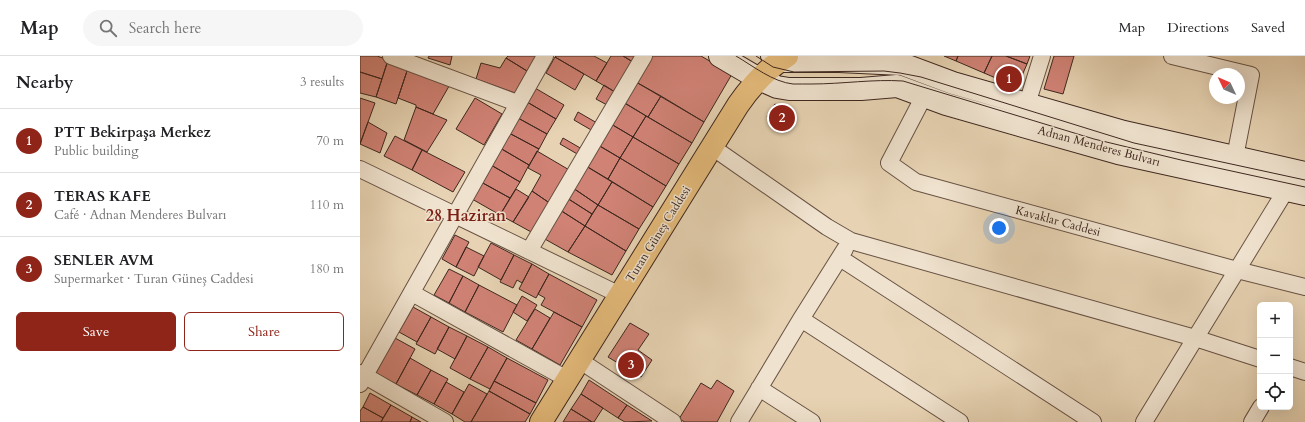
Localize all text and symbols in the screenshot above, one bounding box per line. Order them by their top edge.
search box [83,10,363,46]
text: Map [20,15,59,41]
icon: search [97,17,119,39]
text: Search here [129,18,201,38]
text: Map [1119,18,1145,37]
text: Directions [1167,18,1229,37]
text: Saved [1251,18,1285,37]
pin: 1 [996,64,1022,94]
north arrow [1209,68,1245,104]
text: Nearby [16,71,73,94]
text: 3 results [300,73,344,91]
pin: 2 [769,103,795,133]
text: PTT Bekirpaşa Merkez [54,122,211,142]
street label: Adnan Menderes Bulvarı [1036,122,1163,170]
text: 1 [26,132,32,150]
text: 70 m [316,132,344,150]
text: Public building [54,142,139,160]
street label: Turan Güneş Caddesi [622,182,694,285]
text: TERAS KAFE [54,186,151,206]
text: 2 [26,196,32,214]
text: 110 m [310,196,344,214]
street label: Kavaklar Caddesi [1014,202,1103,240]
district label: 28 Haziran [426,205,507,227]
text: Café · Adnan Menderes Bulvarı [54,206,226,224]
your location [989,218,1009,238]
text: SENLER AVM [54,250,154,270]
text: 3 [26,260,32,278]
text: 180 m [310,260,344,278]
text: Supermarket · Turan Güneş Caddesi [54,270,254,288]
map controls [1257,302,1293,410]
button: + [1257,302,1293,338]
button: Save [16,312,176,351]
button: Share [184,312,344,351]
button: − [1257,338,1293,374]
pin: 3 [618,350,644,380]
button: locate [1257,374,1293,410]

